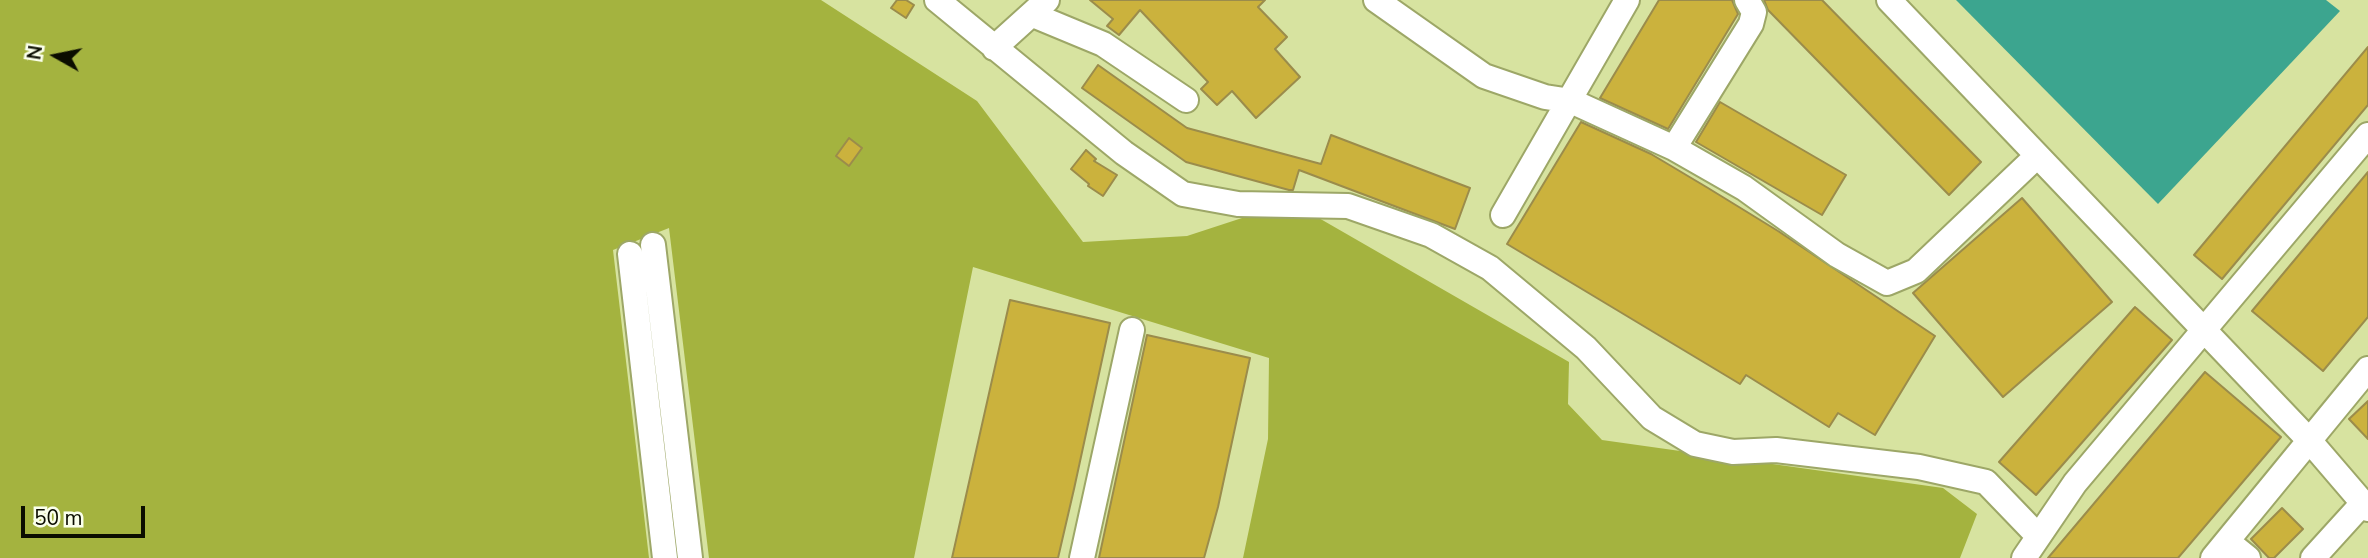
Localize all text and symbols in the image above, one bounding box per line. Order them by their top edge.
north arrow [21,21,91,91]
text: N [21,44,49,62]
scale bar [24,491,149,536]
text: 50 m [34,504,83,532]

